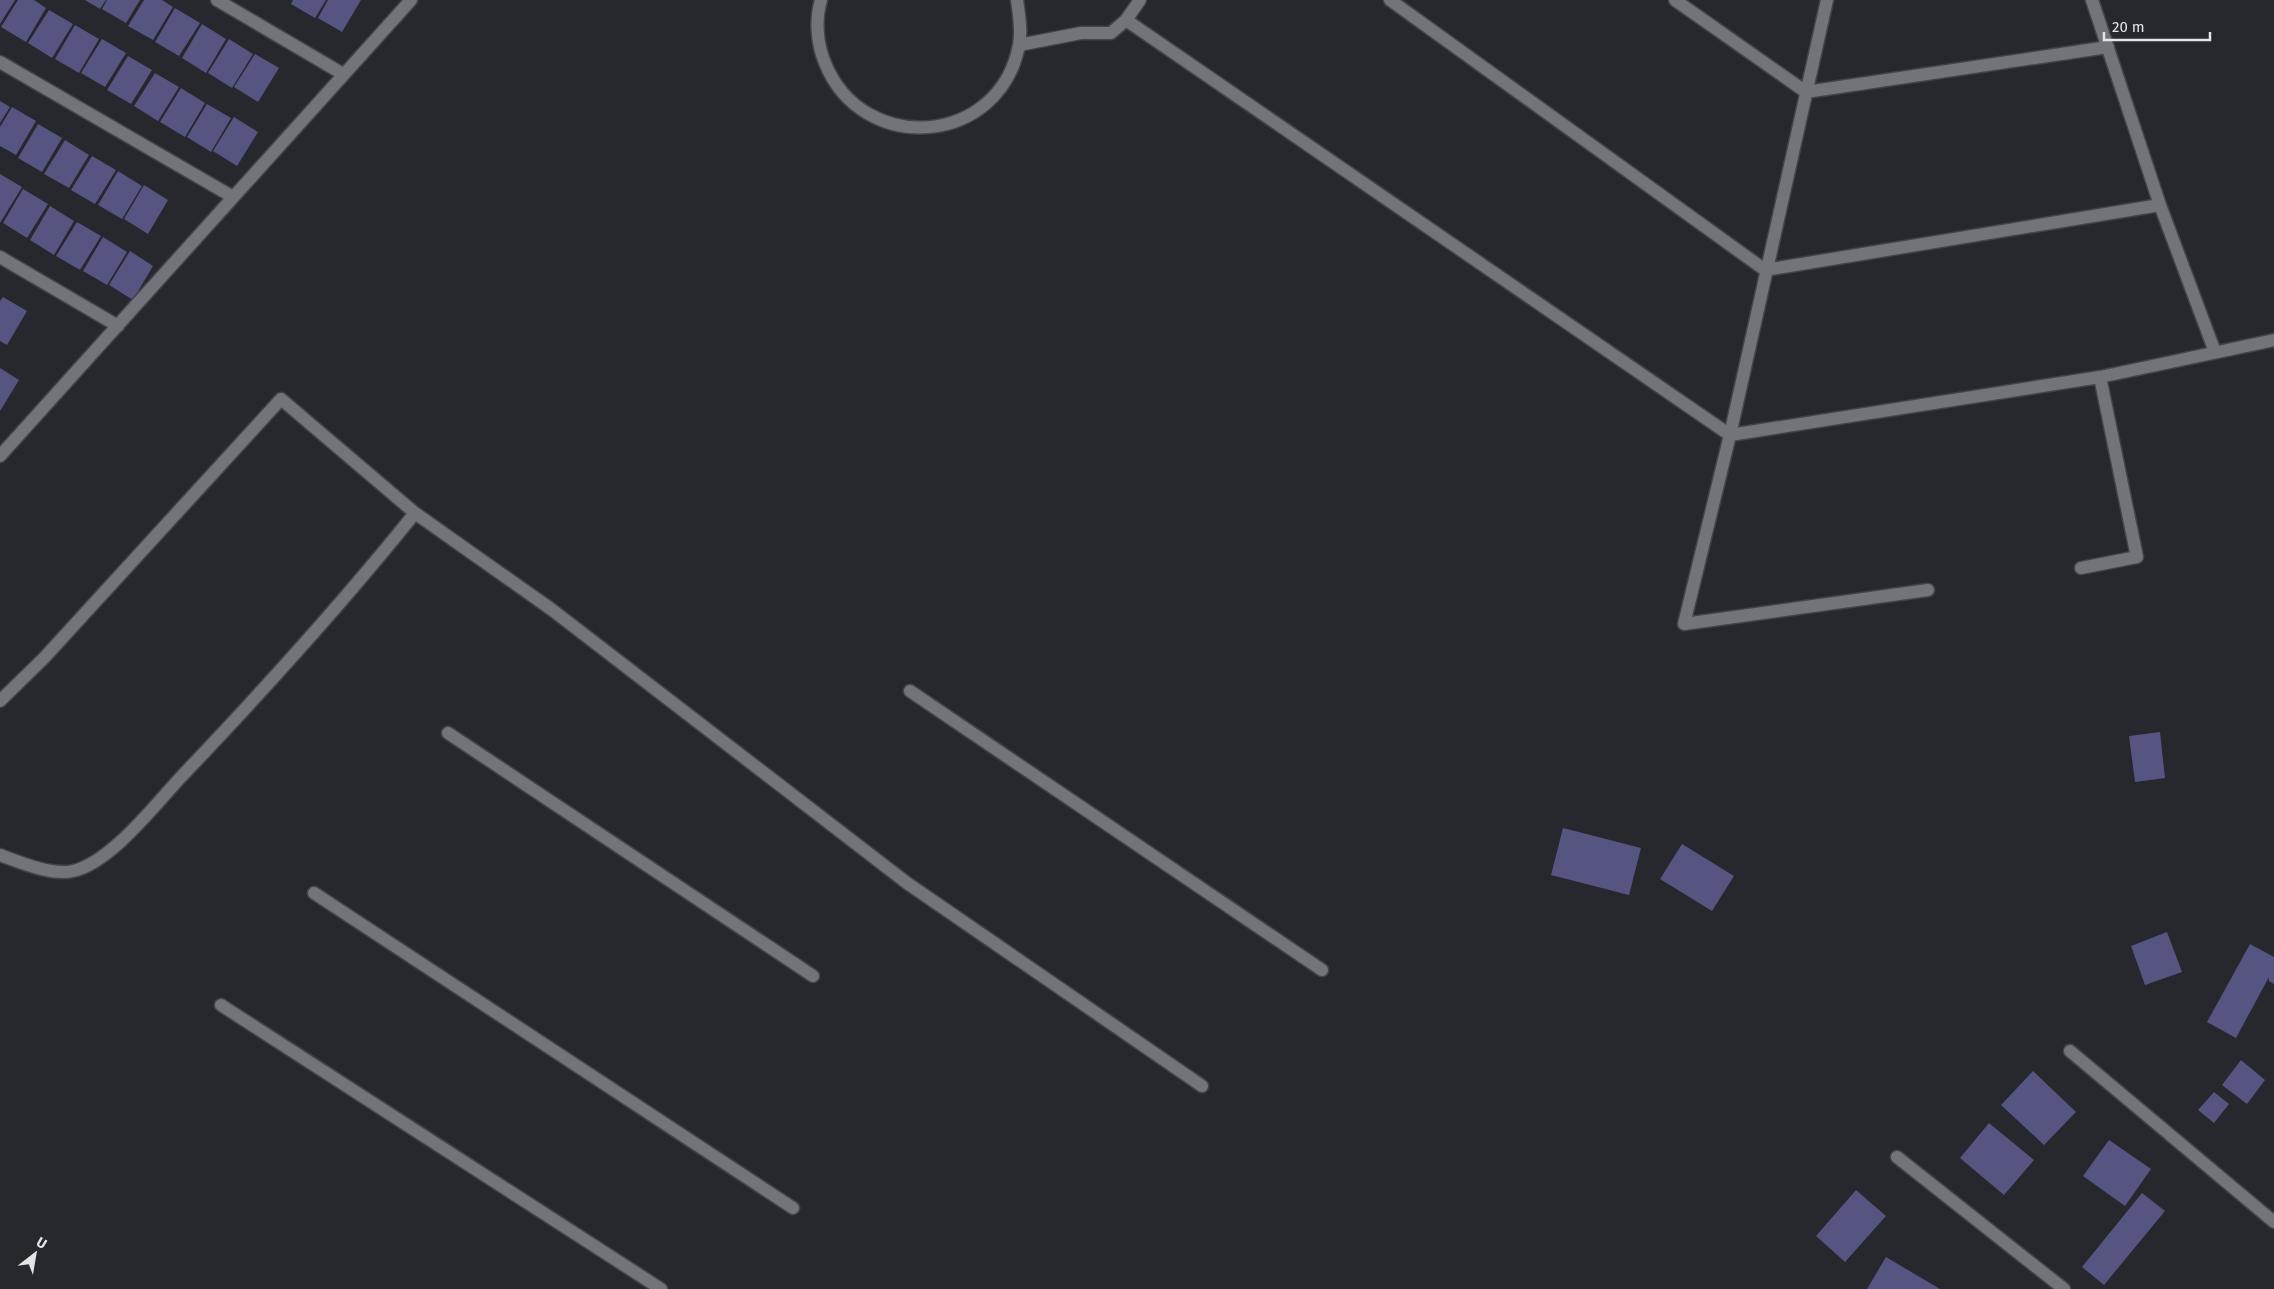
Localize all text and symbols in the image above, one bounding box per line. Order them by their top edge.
scale bar [2104,10,2210,42]
text: 20 m [2112,18,2145,36]
north arrow [10,1229,60,1279]
text: U [33,1234,50,1253]

